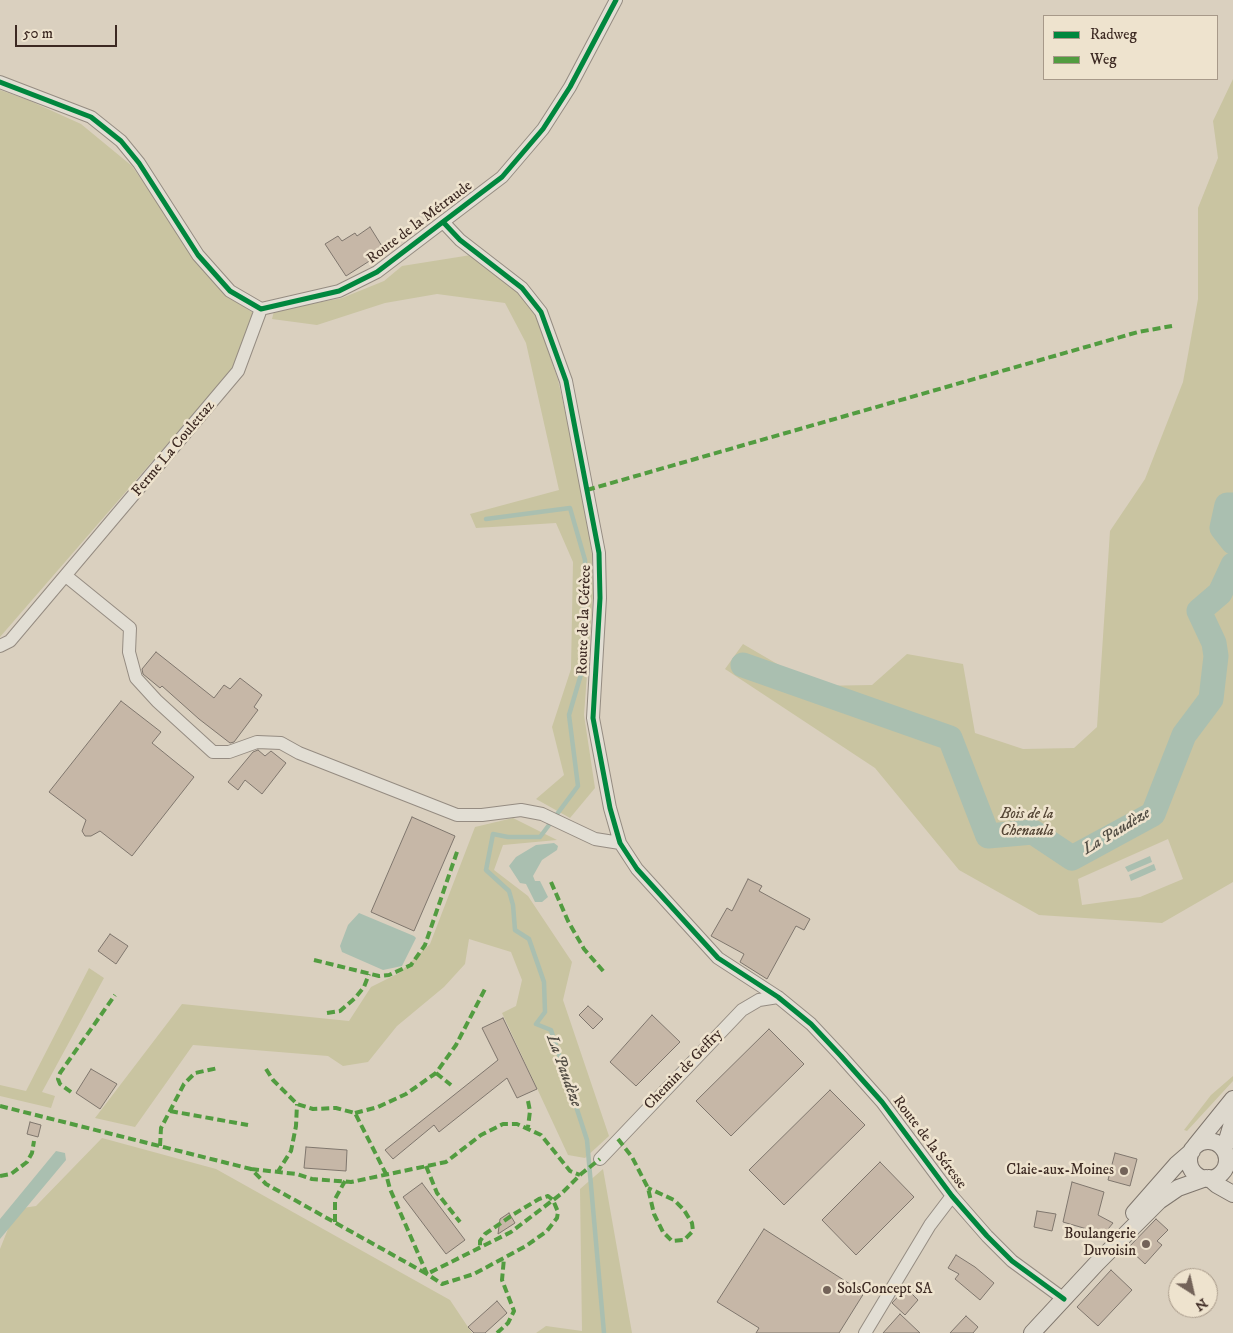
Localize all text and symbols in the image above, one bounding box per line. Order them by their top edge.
scale bar [18,15,120,47]
legend [1043,15,1218,80]
text: 50 m [23,24,53,43]
text: Radweg [1090,25,1137,44]
text: Weg [1090,50,1117,69]
street label: Route de la Métraude [364,178,476,268]
street label: Ferme La Coulettaz [129,398,219,500]
street label: Route de la Cérèce [574,565,596,675]
water label: La Paudèze [1080,804,1154,860]
park label: Bois de la Chenaula [1000,806,1054,841]
street label: Chemin de Geffry [641,1026,727,1114]
water label: La Paudèze [541,1032,585,1110]
street label: Route de la Séresse [888,1093,970,1193]
place label: Claie-aux-Moines [1006,1162,1114,1180]
marker: Claie-aux-Moines [1118,1165,1130,1177]
place label: Boulangerie Duvoisin [1064,1226,1136,1261]
marker: Boulangerie Duvoisin [1140,1238,1152,1250]
north arrow [1168,1268,1218,1318]
place label: SolsConcept SA [837,1281,932,1299]
marker: SolsConcept SA [821,1284,833,1296]
text: N [1191,1294,1211,1315]

